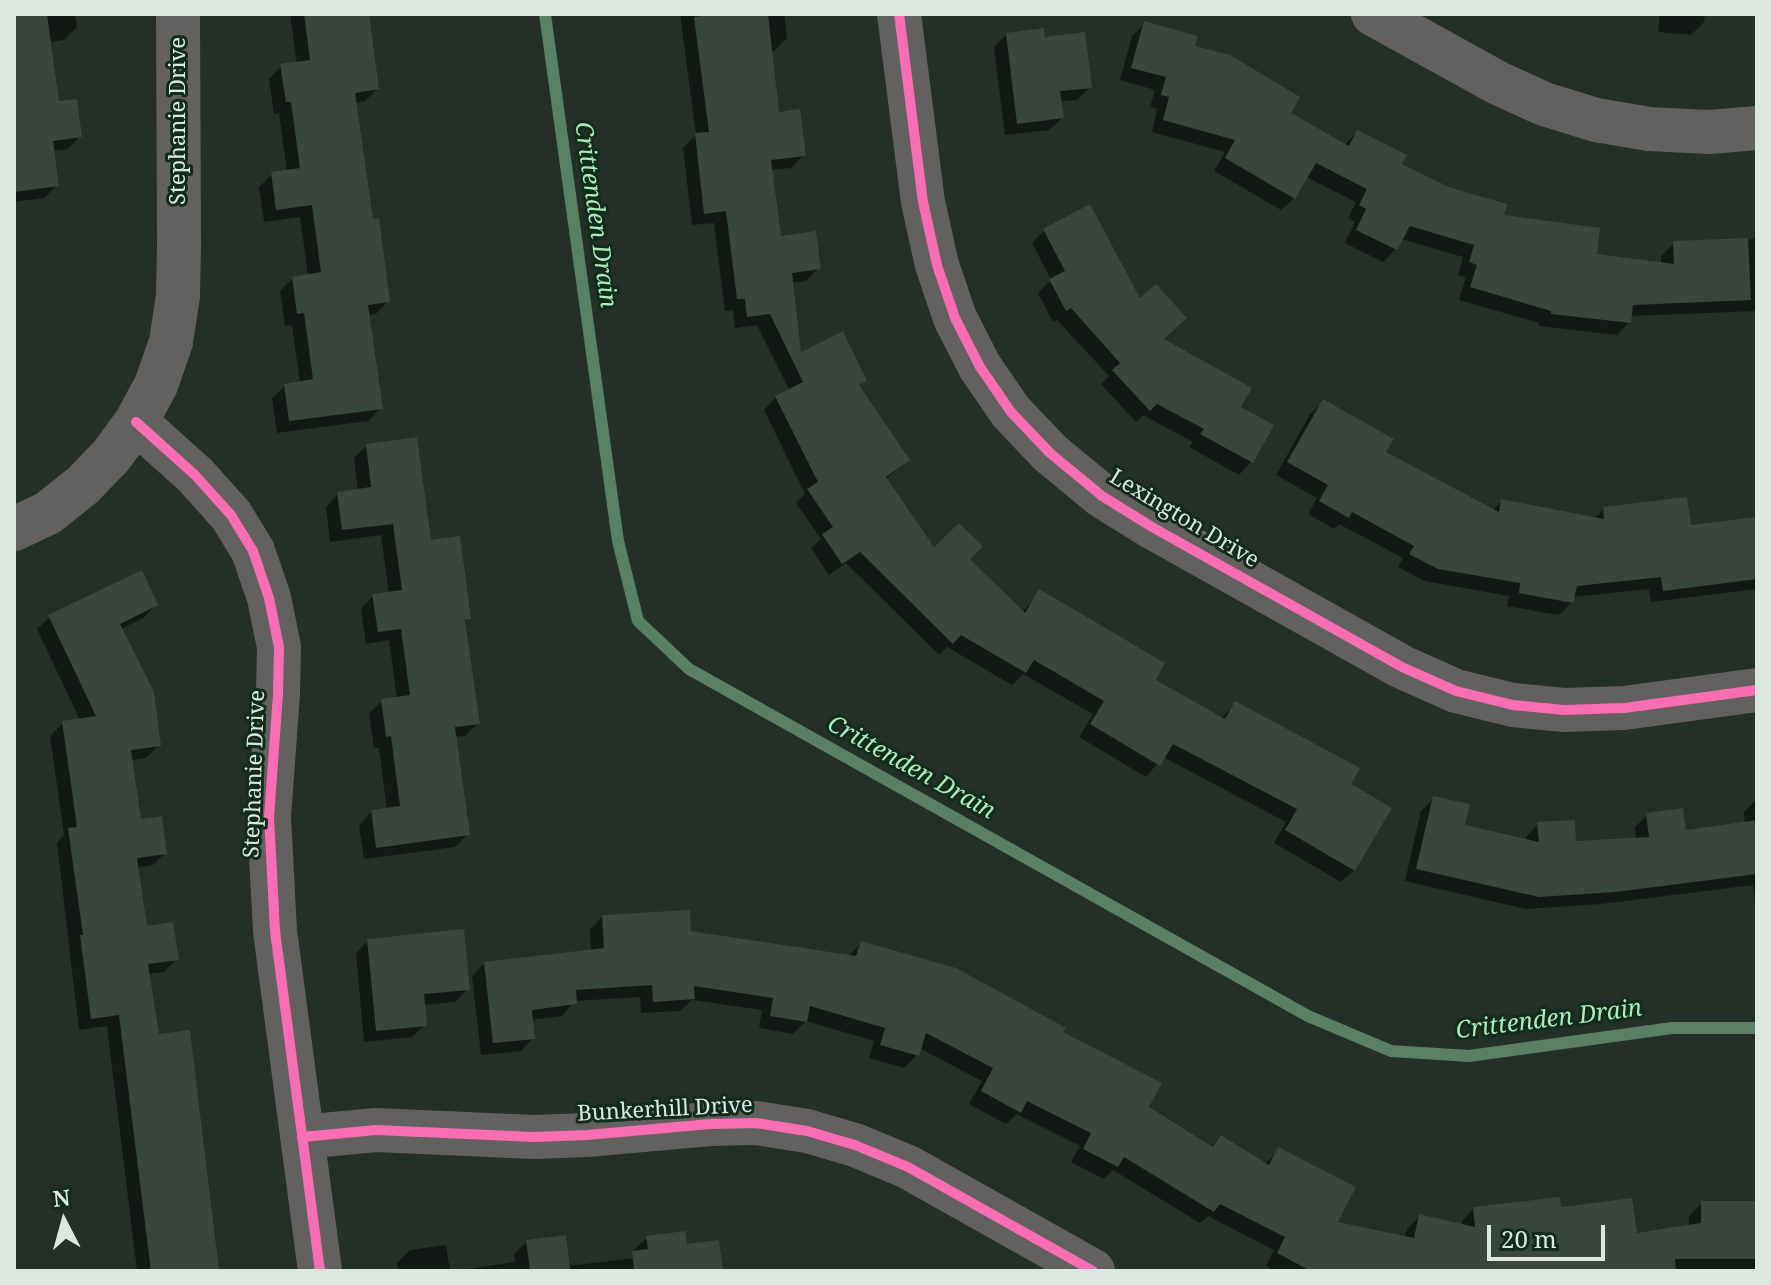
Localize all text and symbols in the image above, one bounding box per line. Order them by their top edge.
street label: Stephanie Drive [166,37,192,205]
water label: Crittenden Drain [568,120,622,310]
street label: Lexington Drive [1105,464,1263,574]
street label: Stephanie Drive [239,690,271,858]
water label: Crittenden Drain [822,710,1000,826]
water label: Crittenden Drain [1454,994,1644,1046]
street label: Bunkerhill Drive [577,1092,753,1128]
north arrow [24,1181,104,1261]
text: N [51,1181,72,1213]
scale bar [1491,1209,1609,1259]
text: 20 m [1501,1222,1557,1255]

